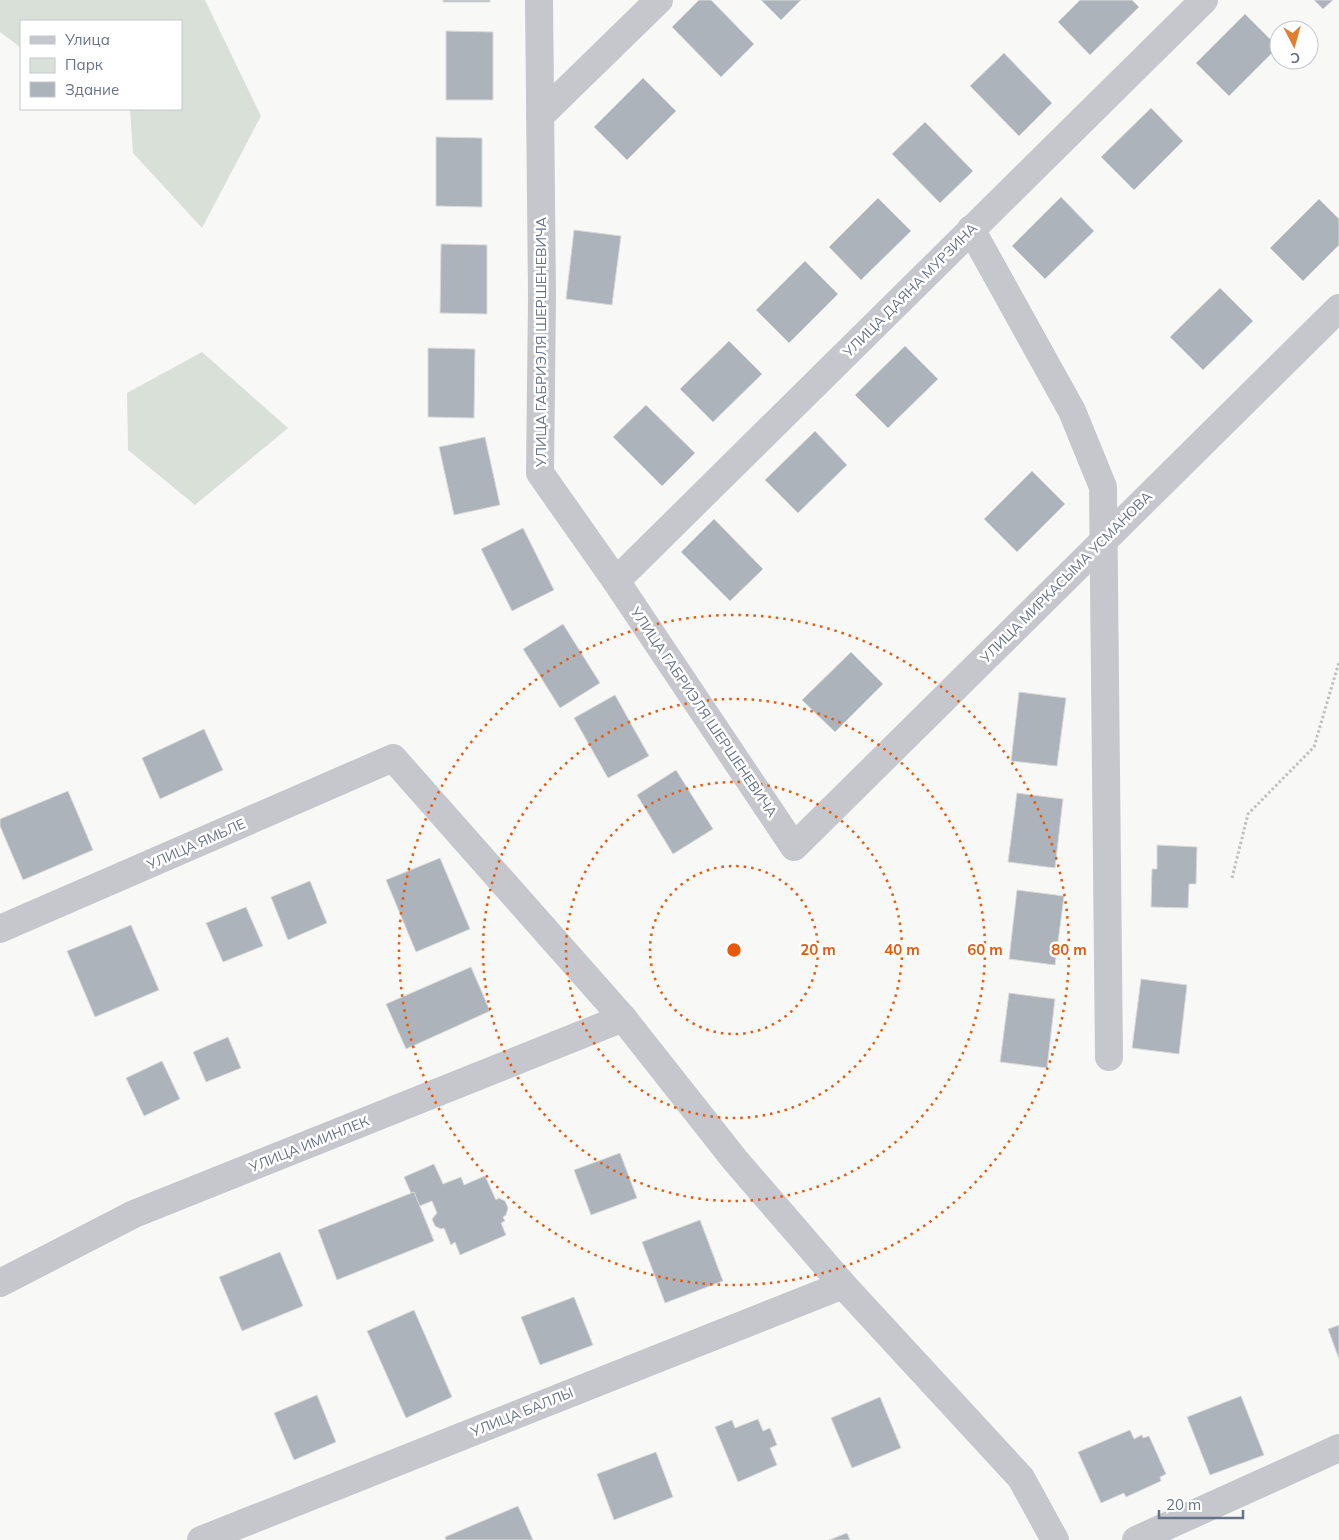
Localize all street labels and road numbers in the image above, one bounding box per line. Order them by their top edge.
street label: УЛИЦА ГАБРИЭЛЯ ШЕРШЕНЕВИЧА [532,216,550,468]
street label: УЛИЦА ДАЯНА МУРЗИНА [838,219,981,362]
street label: УЛИЦА МИРКАСЫМА УСМАНОВА [976,487,1156,667]
street label: УЛИЦА ГАБРИЭЛЯ ШЕРШЕНЕВИЧА [626,603,782,821]
street label: УЛИЦА ЯМЬЛЕ [143,814,248,874]
street label: УЛИЦА ИМИНЛЕК [246,1112,372,1177]
street label: УЛИЦА БАЛЛЫ [467,1383,576,1441]

